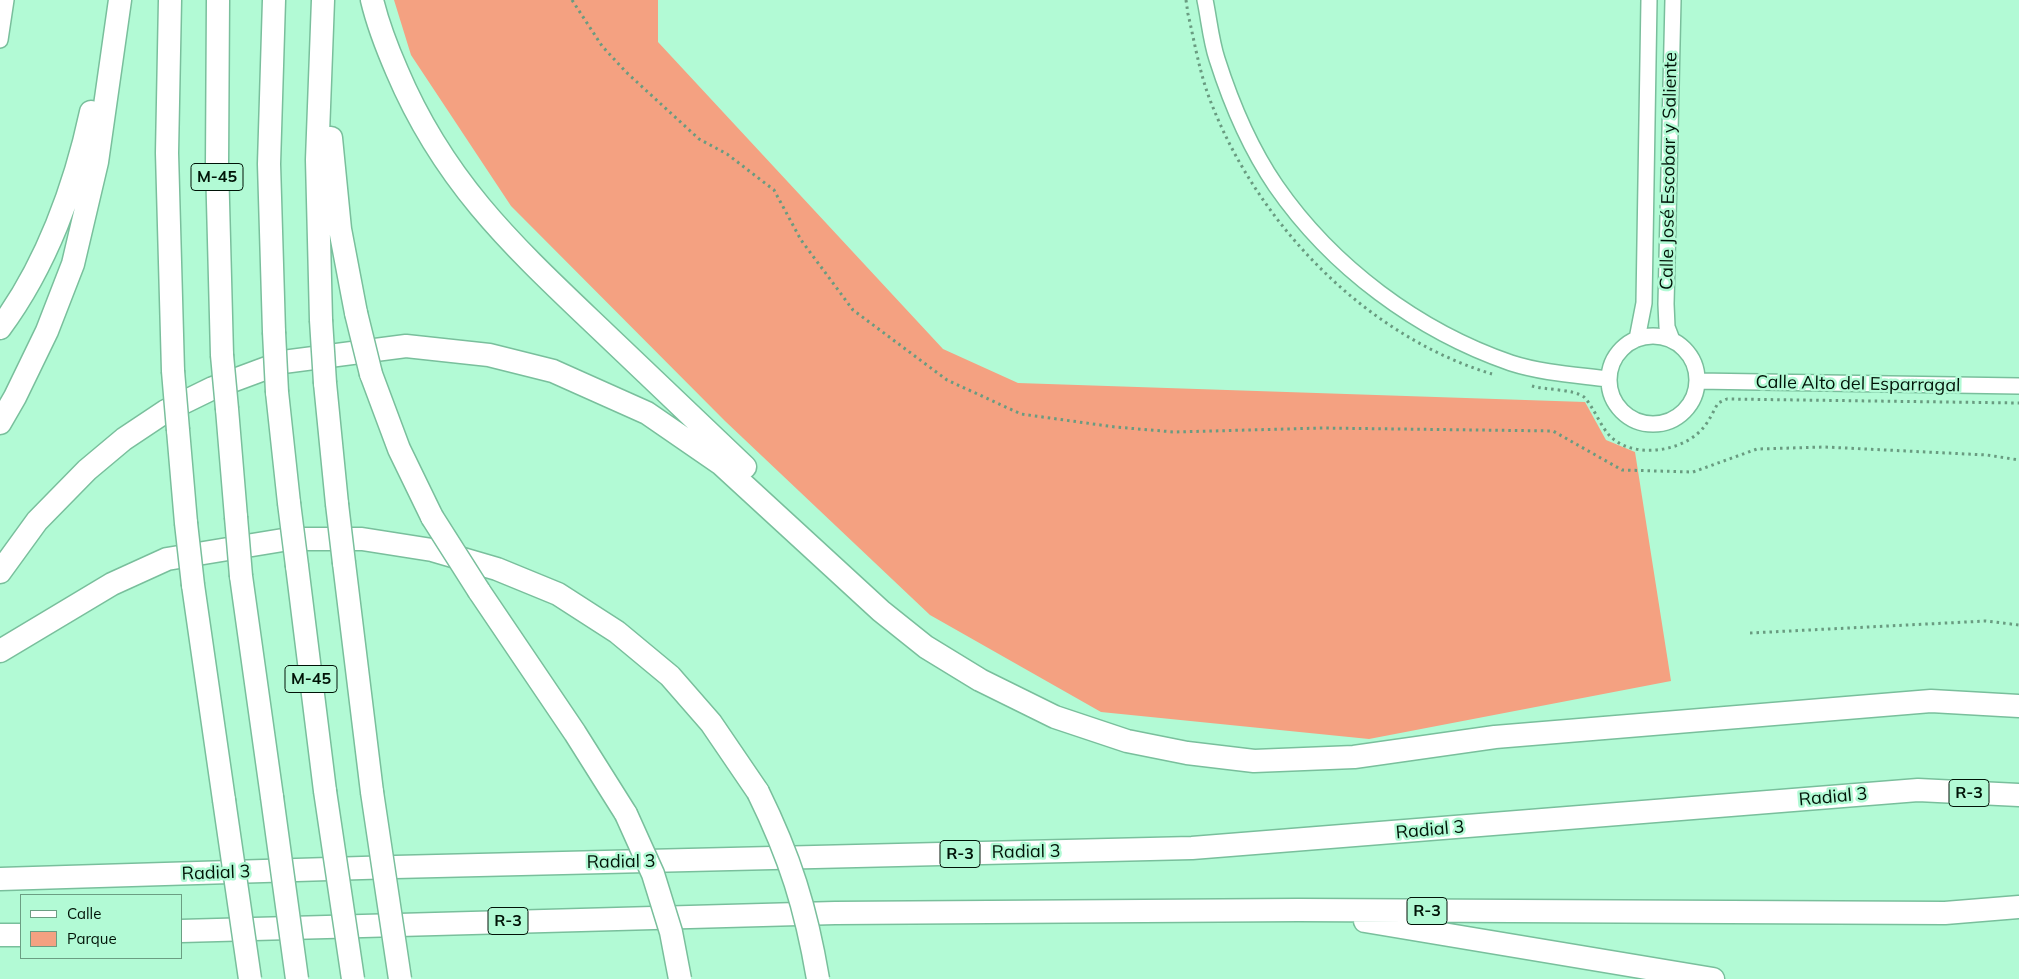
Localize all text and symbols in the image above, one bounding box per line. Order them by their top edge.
street label: Calle José Escobar y Saliente [1656,52,1682,290]
road number: M-45 [191,163,243,190]
street label: Calle Alto del Esparragal [1755,371,1961,397]
road number: M-45 [285,666,337,692]
road number: R-3 [1949,780,1989,806]
street label: Radial 3 [1798,783,1868,811]
street label: Radial 3 [1395,816,1465,844]
road number: R-3 [940,841,980,868]
street label: Radial 3 [991,841,1061,863]
street label: Radial 3 [586,851,656,873]
street label: Radial 3 [181,861,251,885]
legend [20,894,182,959]
road number: R-3 [1407,898,1447,924]
text: Calle [67,904,101,923]
road number: R-3 [488,908,528,934]
text: Parque [67,929,117,948]

